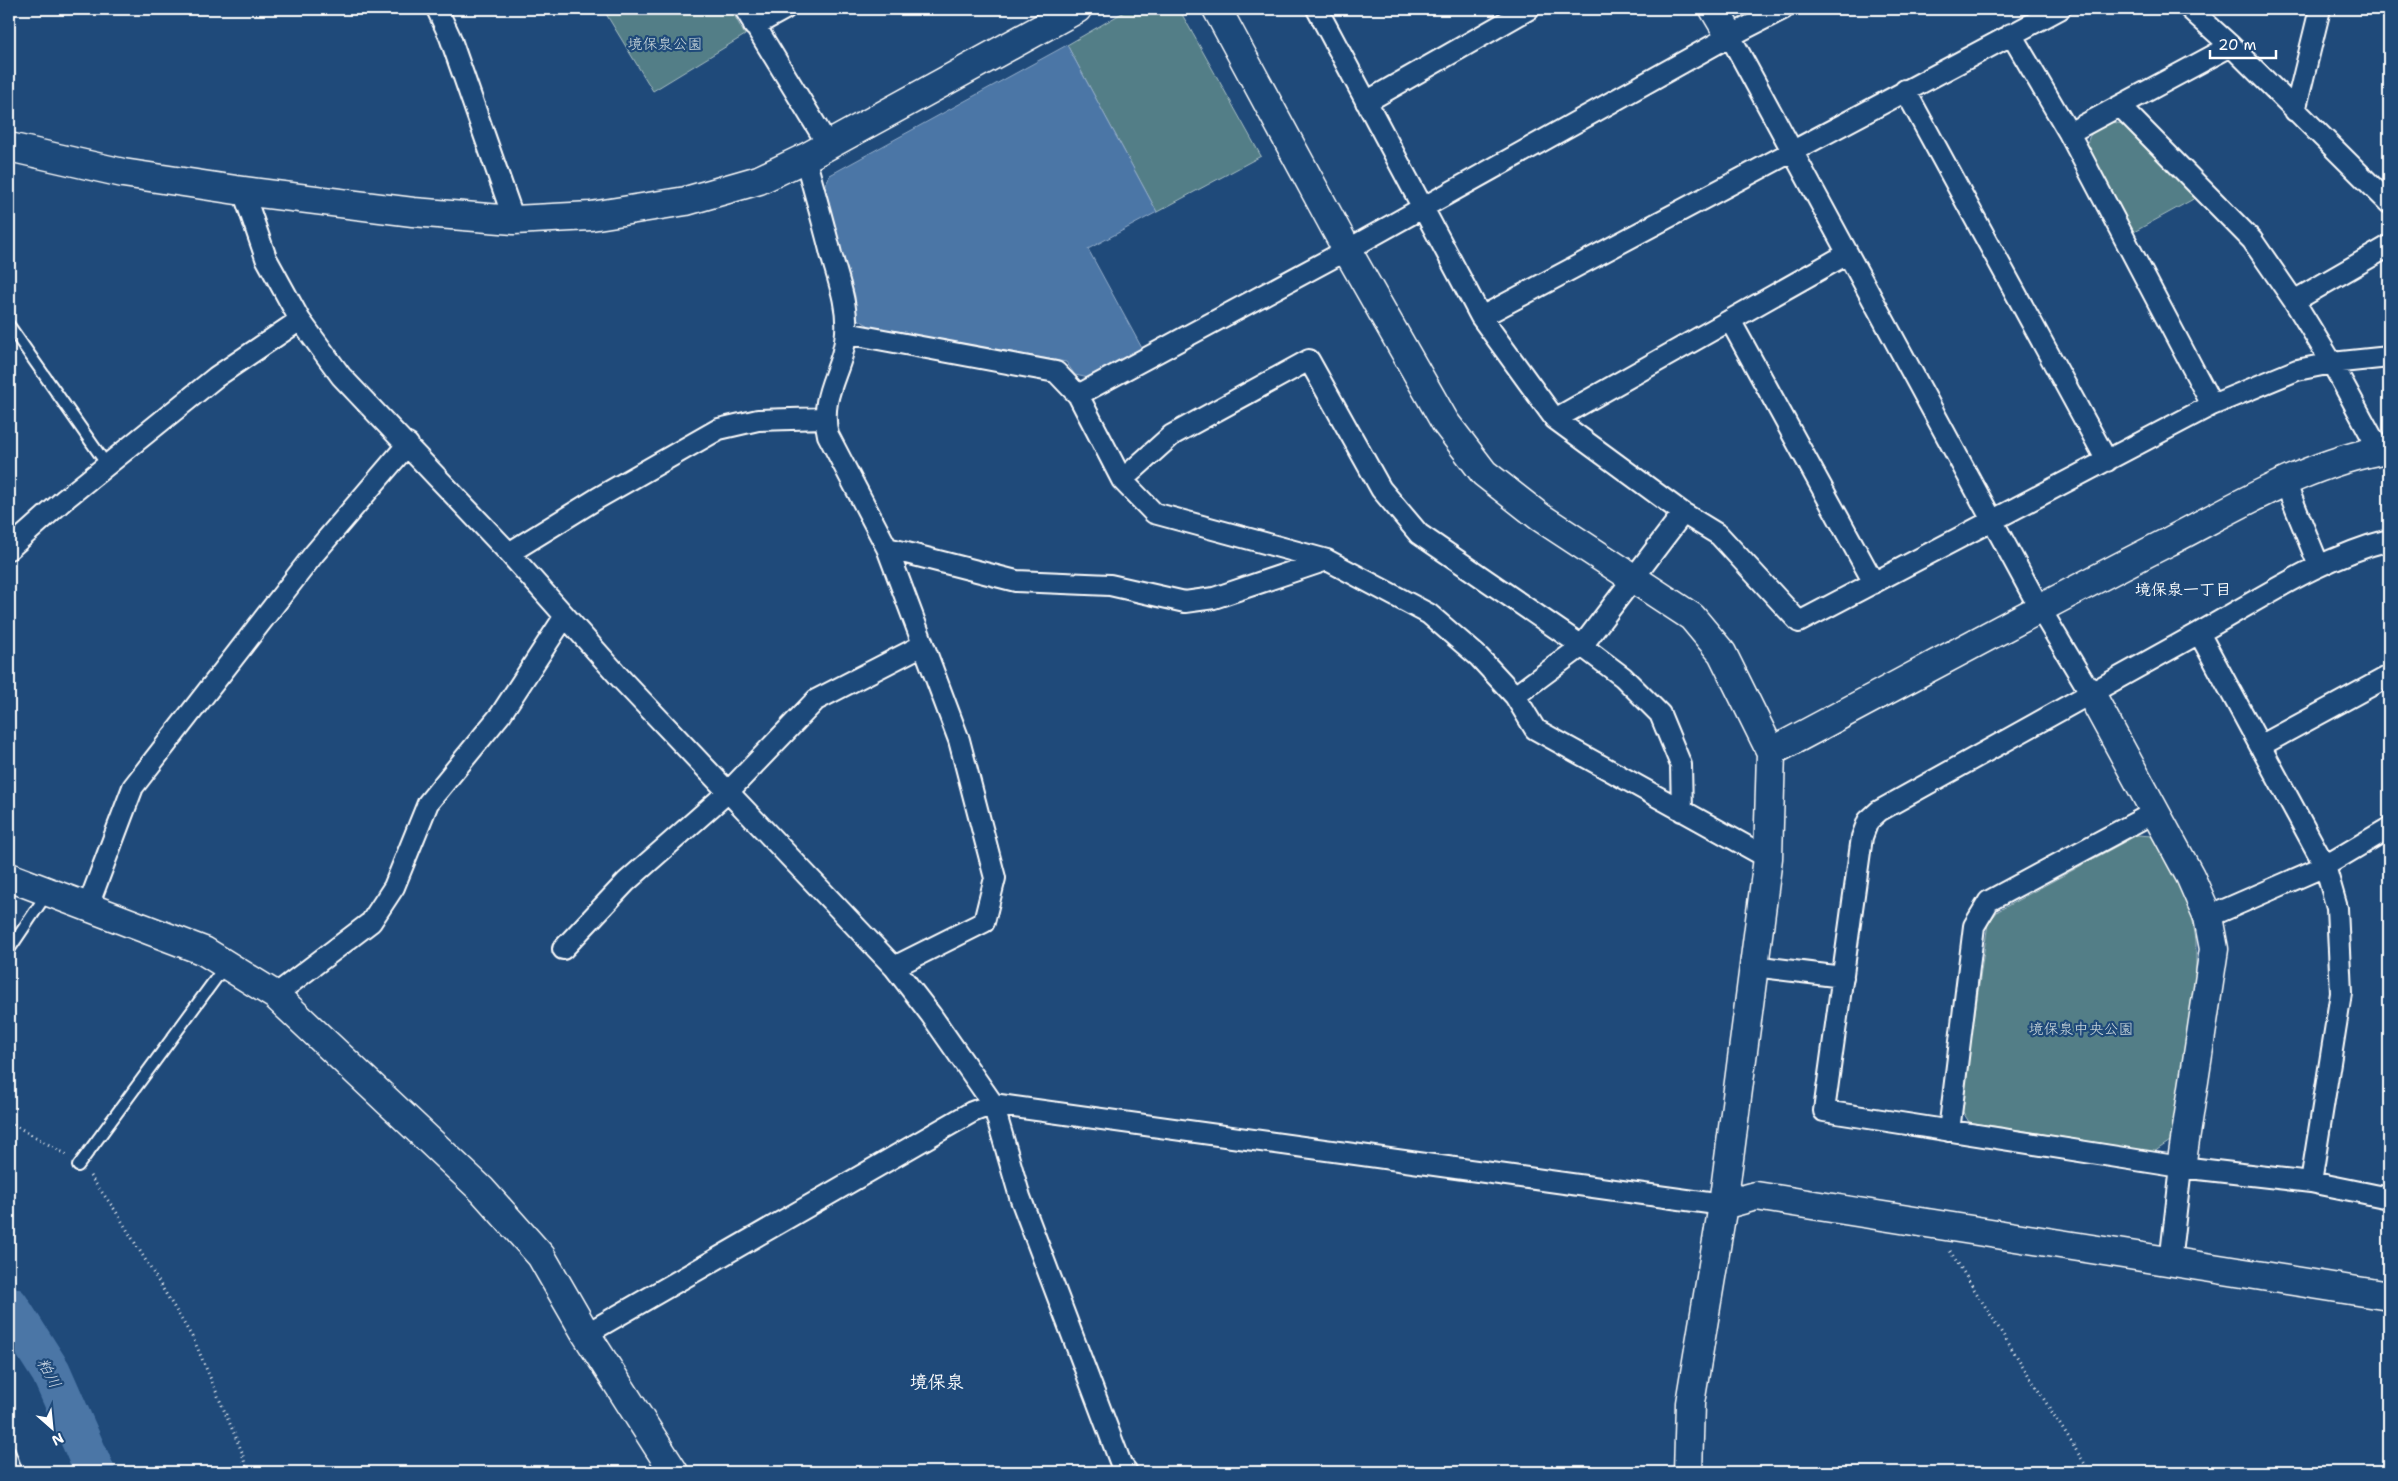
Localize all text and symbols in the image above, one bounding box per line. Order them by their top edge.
scale bar [2210,28,2277,60]
park label: 境保泉公園 [627,34,703,54]
text: 20 m [2218,35,2257,55]
district label: 境保泉一丁目 [2135,579,2231,600]
park label: 境保泉中央公園 [2028,1019,2134,1039]
water label: 粕川 [32,1354,66,1392]
district label: 境保泉 [910,1370,964,1394]
north arrow [28,1404,78,1454]
text: N [49,1429,67,1450]

